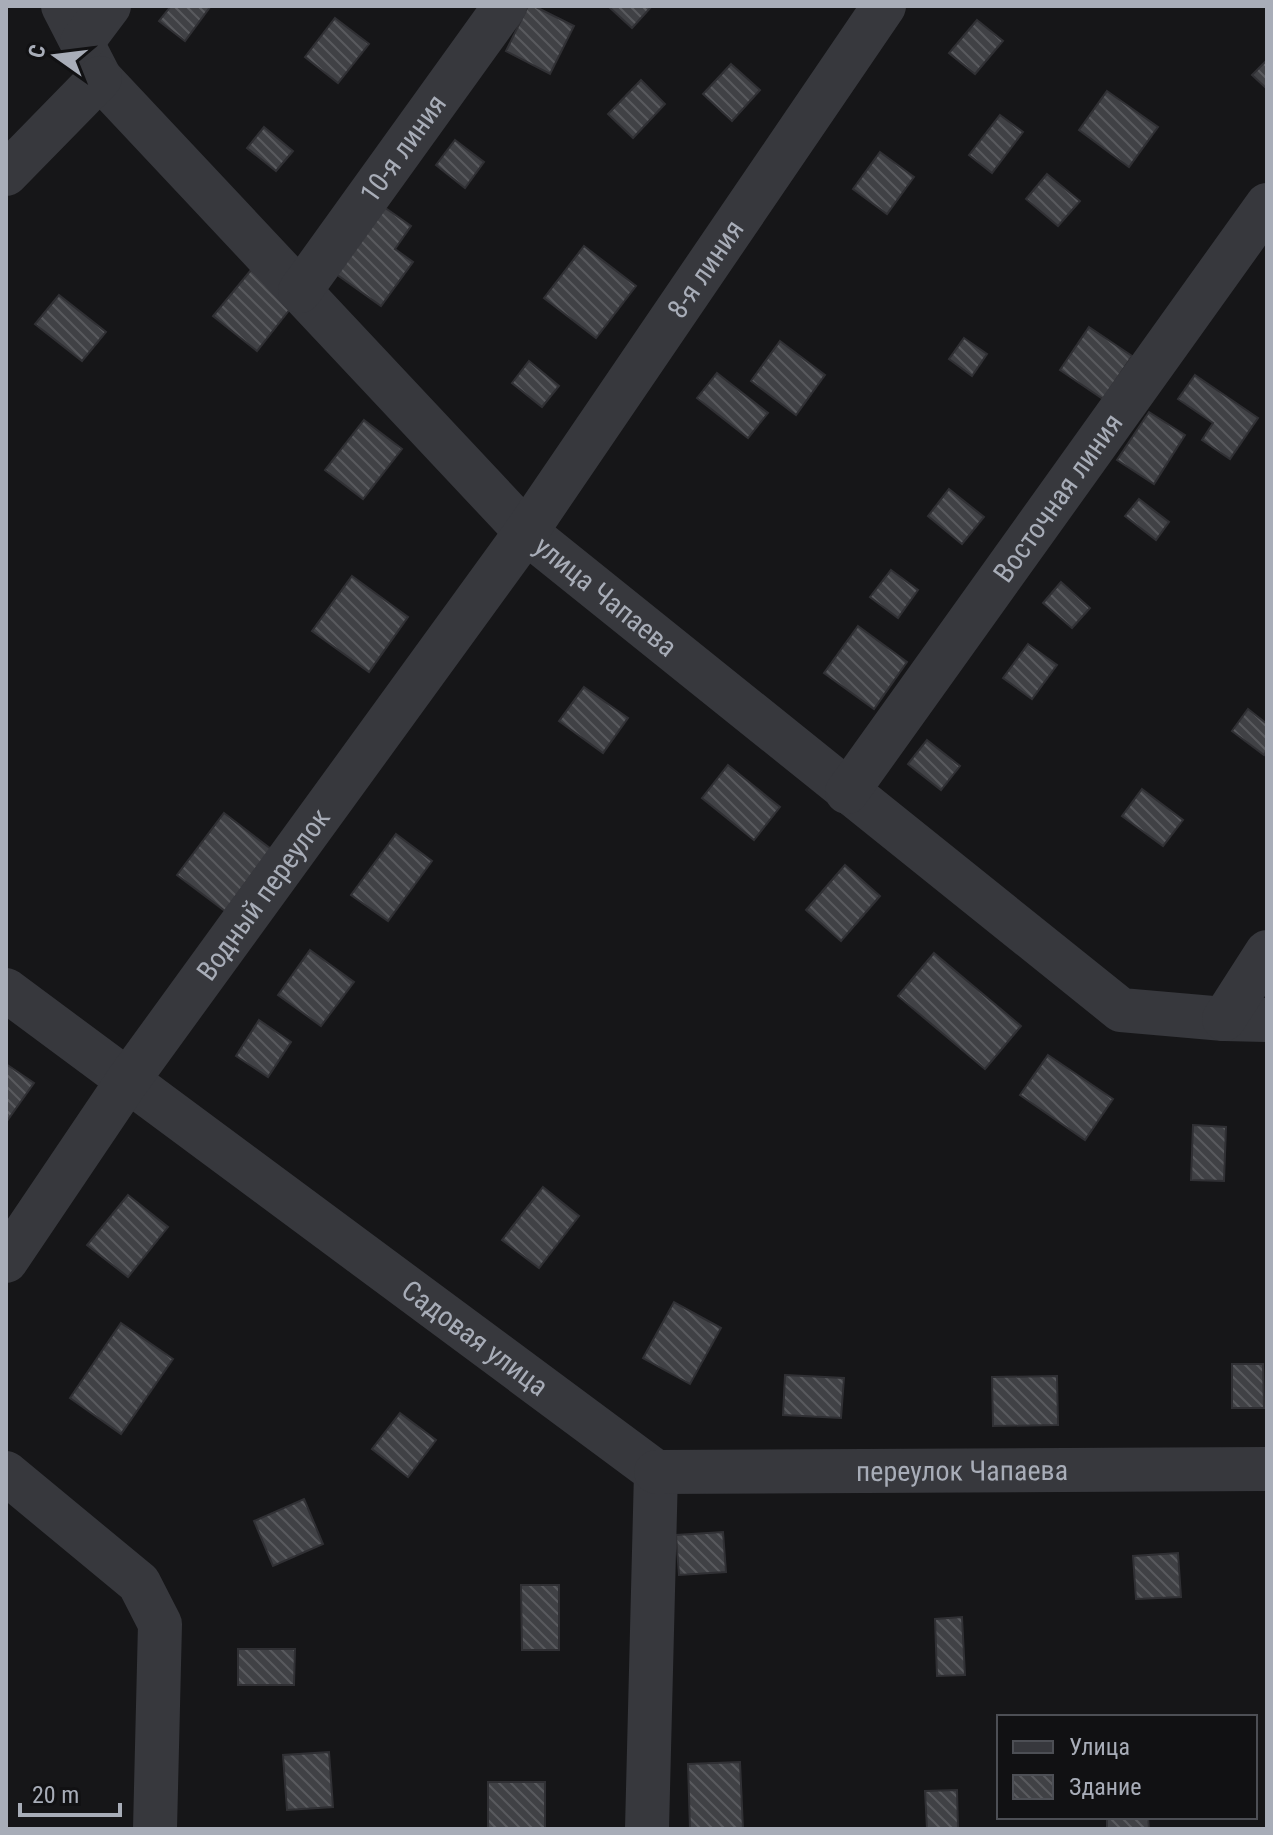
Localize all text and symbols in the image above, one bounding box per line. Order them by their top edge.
north arrow [16,16,96,96]
text: С [23,42,51,60]
street label: 10-я линия [353,88,453,209]
street label: 8-я линия [660,213,750,324]
street label: Восточная линия [986,407,1129,588]
street label: улица Чапаева [528,529,684,663]
street label: Водный переулок [190,802,336,987]
street label: Садовая улица [396,1273,555,1403]
street label: переулок Чапаева [856,1453,1068,1488]
legend [997,1715,1257,1819]
text: Улица [1069,1733,1130,1761]
scale bar [20,1767,120,1817]
text: Здание [1069,1773,1141,1801]
text: 20 m [32,1781,79,1809]

